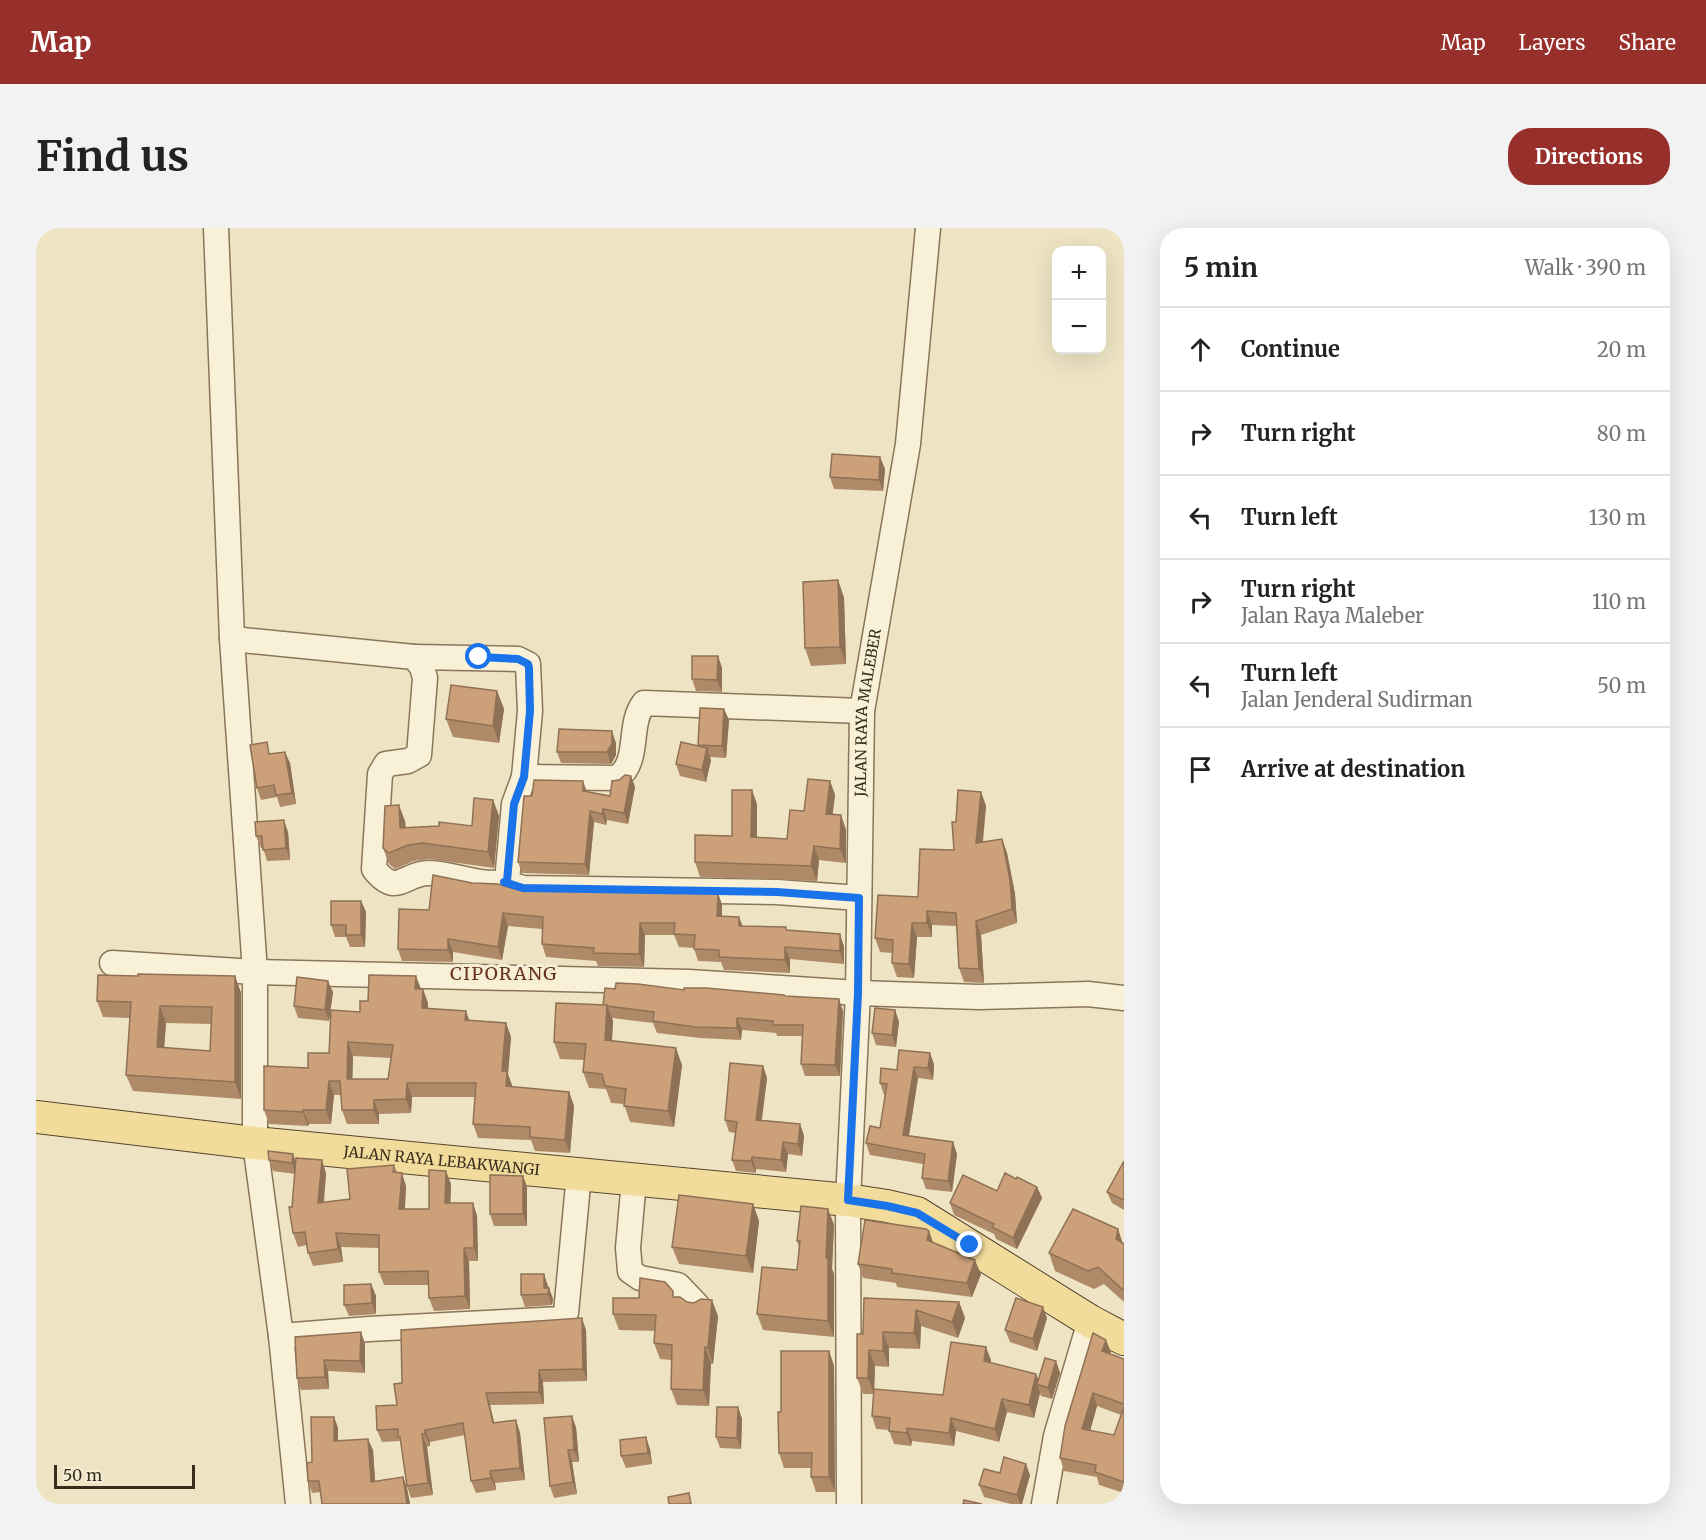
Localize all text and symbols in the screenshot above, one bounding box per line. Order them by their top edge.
text: Map [30,24,92,60]
text: Map [1441,29,1486,56]
text: Layers [1519,29,1586,56]
text: Share [1619,29,1676,56]
button: Directions [1508,128,1670,185]
text: Find us [36,130,189,182]
map controls [1052,246,1106,354]
button: + [1052,246,1106,300]
text: 5 min [1184,251,1258,284]
text: Walk · 390 m [1525,255,1646,280]
button: − [1052,300,1106,354]
icon: ahead [1184,333,1217,366]
text: Continue [1241,335,1340,363]
text: 20 m [1597,337,1646,362]
icon: right [1184,417,1217,450]
text: Turn right [1241,419,1355,447]
text: 80 m [1597,421,1646,446]
icon: left [1184,501,1217,534]
text: Turn left [1241,503,1338,531]
text: 130 m [1589,505,1646,530]
text: Turn right [1241,575,1355,603]
icon: right [1184,585,1217,618]
text: 110 m [1592,589,1646,614]
text: Jalan Raya Maleber [1241,603,1424,628]
street label: JALAN RAYA MALEBER [851,627,885,798]
route start [465,643,491,669]
text: Turn left [1241,659,1338,687]
icon: left [1184,669,1217,702]
text: 50 m [1597,673,1646,698]
text: Jalan Jenderal Sudirman [1241,687,1473,712]
icon: arrive [1184,753,1217,786]
text: Arrive at destination [1241,755,1465,783]
district label: CIPORANG [450,962,558,985]
street label: JALAN RAYA LEBAKWANGI [342,1141,541,1179]
route end [956,1231,982,1257]
scale bar [54,1462,195,1490]
text: 50 m [63,1465,102,1485]

